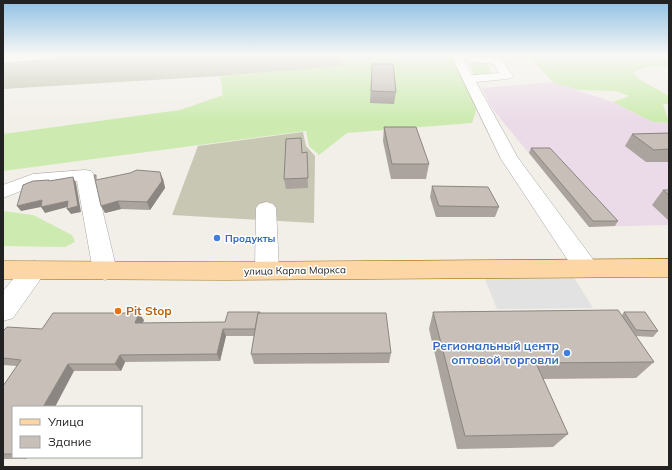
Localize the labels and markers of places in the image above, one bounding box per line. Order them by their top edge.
place label: Продукты [225,232,276,245]
marker: Продукты [212,233,222,243]
place label: Pit Stop [126,303,172,318]
marker: Pit Stop [113,306,123,316]
place label: Региональный центр оптовой торговли [432,338,559,367]
marker: Региональный центр оптовой торговли [562,348,572,358]

